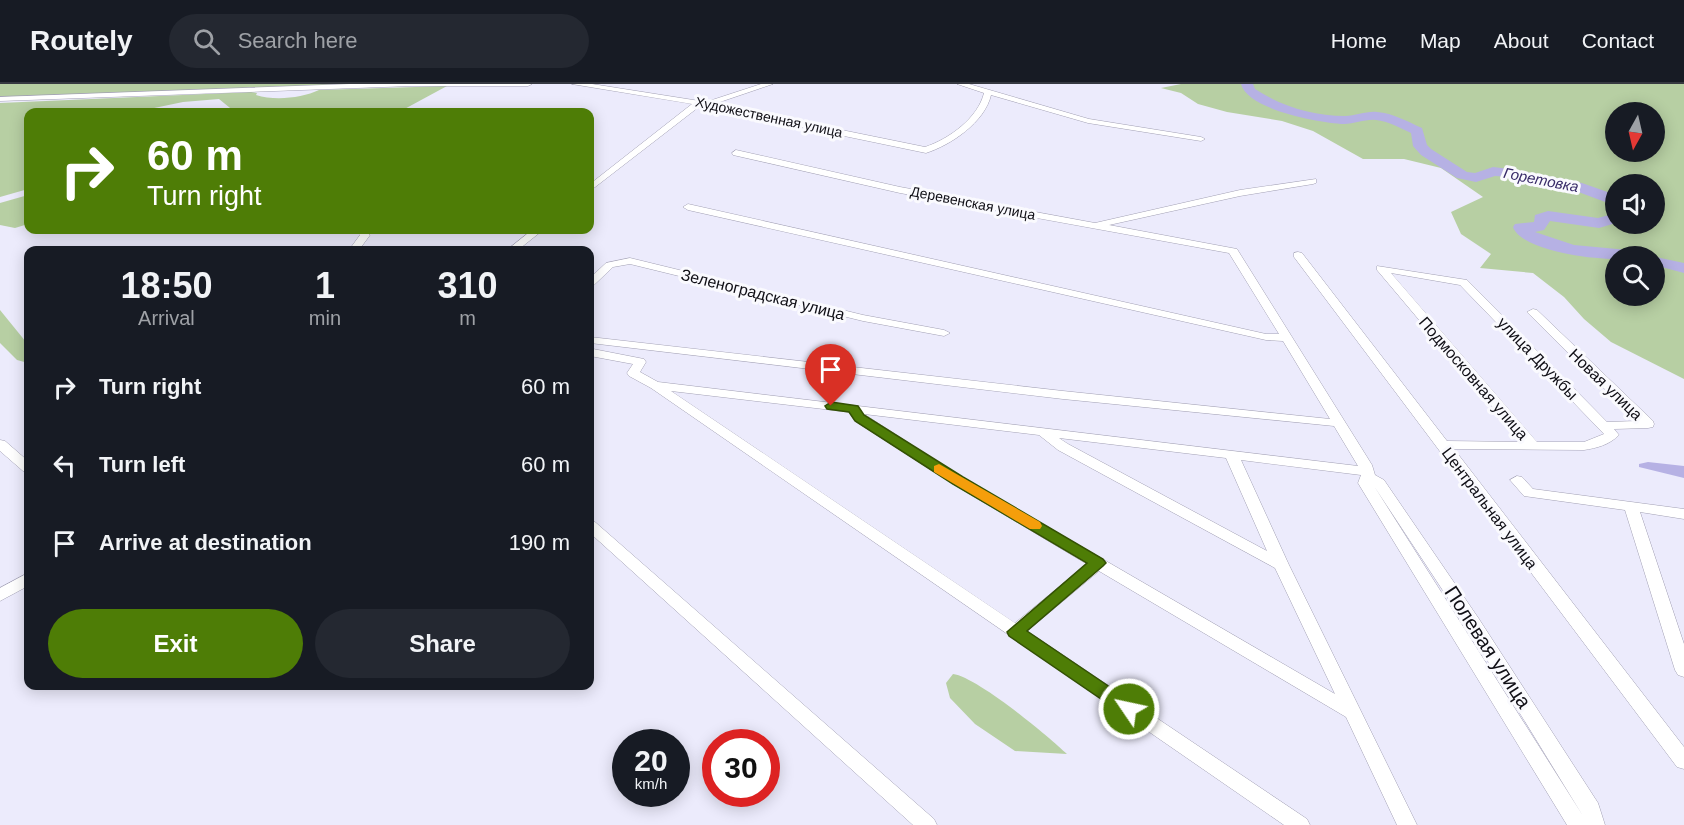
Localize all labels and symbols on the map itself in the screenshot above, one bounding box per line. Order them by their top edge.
street label: Художественная улица [694,94,844,140]
north arrow [1605,102,1665,162]
water label: Горетовка [1502,164,1580,195]
street label: Деревенская улица [909,183,1037,223]
street label: Зеленоградская улица [679,266,847,323]
street label: Подмосковная улица [1416,314,1532,443]
street label: улица Дружбы [1494,314,1581,403]
pin [805,344,856,406]
street label: Новая улица [1566,345,1646,423]
street label: Центральная улица [1439,444,1541,572]
street label: Полевая улица [1440,582,1536,713]
position arrow [1097,677,1161,741]
speed limit sign: 30 [702,729,780,807]

